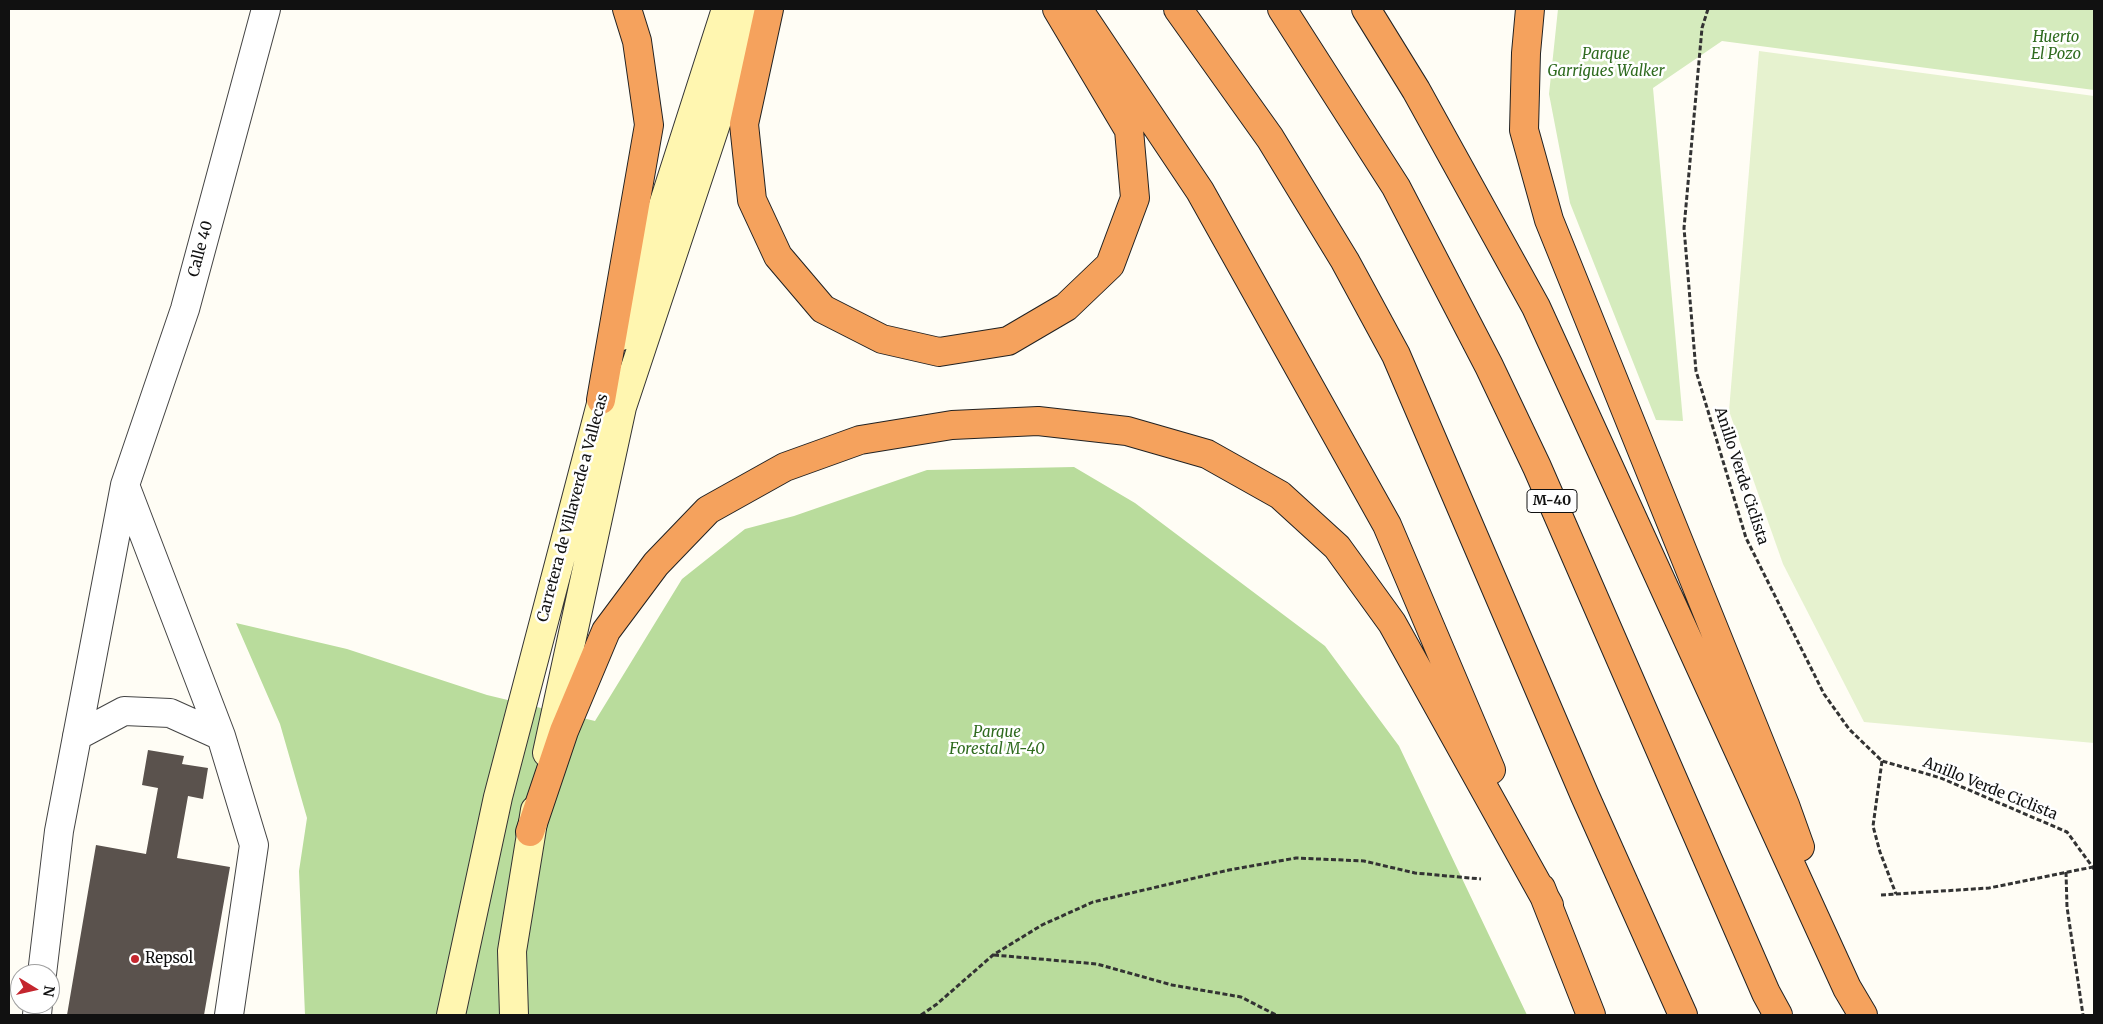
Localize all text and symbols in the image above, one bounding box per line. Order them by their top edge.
park label: Huerto El Pozo [2031,29,2081,64]
park label: Parque Garrigues Walker [1547,46,1665,81]
street label: Calle 40 [185,219,217,279]
street label: Carretera de Villaverde a Vallecas [534,392,612,624]
street label: Anillo Verde Ciclista [1710,405,1772,547]
road number: M-40 [1527,490,1577,512]
park label: Parque Forestal M-40 [949,724,1045,759]
street label: Anillo Verde Ciclista [1920,754,2060,824]
place label: Repsol [145,950,193,968]
marker: Repsol [129,953,141,965]
north arrow [10,964,60,1014]
text: N [39,984,59,998]

